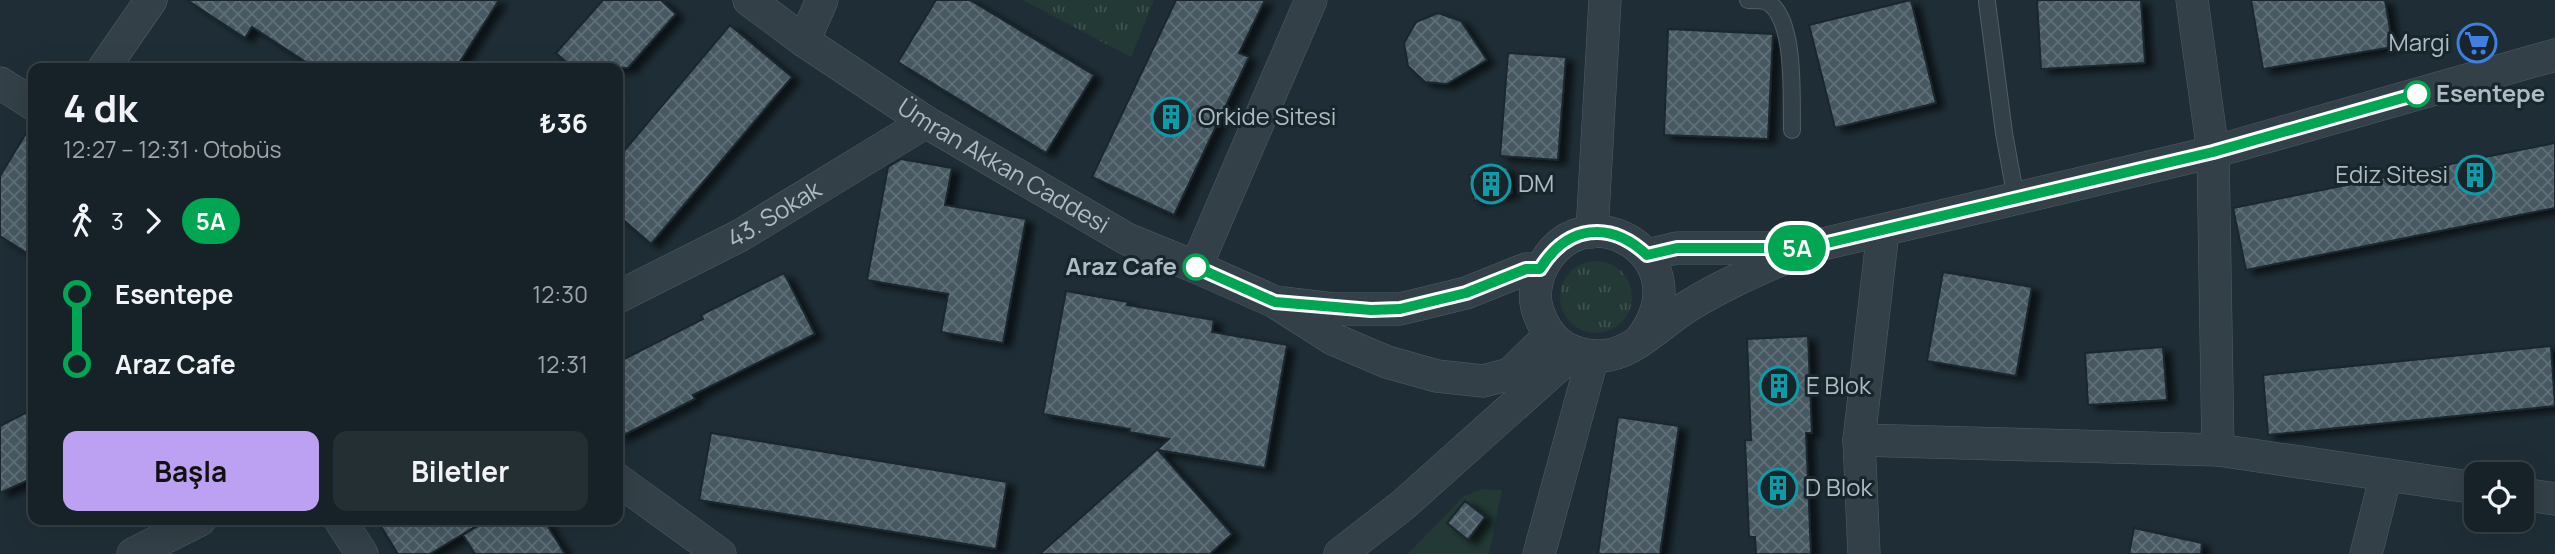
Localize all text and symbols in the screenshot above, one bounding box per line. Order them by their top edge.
supermarket icon: Margi [2456,22,2498,64]
place label: Margi [2389,25,2450,58]
place label: Esentepe [2436,76,2545,109]
text: 4 dk [63,81,138,133]
marker: Esentepe [2404,81,2430,107]
street label: Ümran Akkan Caddesi [892,90,1116,240]
building icon: Orkide Sitesi [1150,96,1192,138]
place label: Orkide Sitesi [1198,99,1336,132]
text: ₺36 [540,105,588,141]
text: 12:27 – 12:31 · Otobüs [63,133,282,165]
building icon: Ediz Sitesi [2454,154,2496,196]
place label: Ediz Sitesi [2335,157,2448,190]
building icon: DM [1470,163,1512,205]
place label: DM [1518,166,1554,199]
street label: 43. Sokak [721,171,828,254]
icon: walk [63,202,101,240]
icon: forward [134,202,172,240]
text: 5A [196,204,226,237]
text: 3 [111,205,124,237]
line badge: 5A [1766,225,1828,271]
text: 5A [1782,231,1812,264]
place label: Araz Cafe [1066,249,1177,282]
marker: Araz Cafe [1183,254,1209,280]
text: Esentepe [115,276,233,312]
text: 12:30 [532,278,588,310]
text: Araz Cafe [115,346,236,382]
text: 12:31 [537,348,588,380]
building icon: E Blok [1758,365,1800,407]
place label: E Blok [1806,368,1872,401]
button: Başla [63,431,319,511]
button: Biletler [333,431,588,511]
map controls [2464,462,2534,532]
button: locate [2464,462,2534,532]
building icon: D Blok [1757,467,1799,509]
place label: D Blok [1805,470,1873,503]

